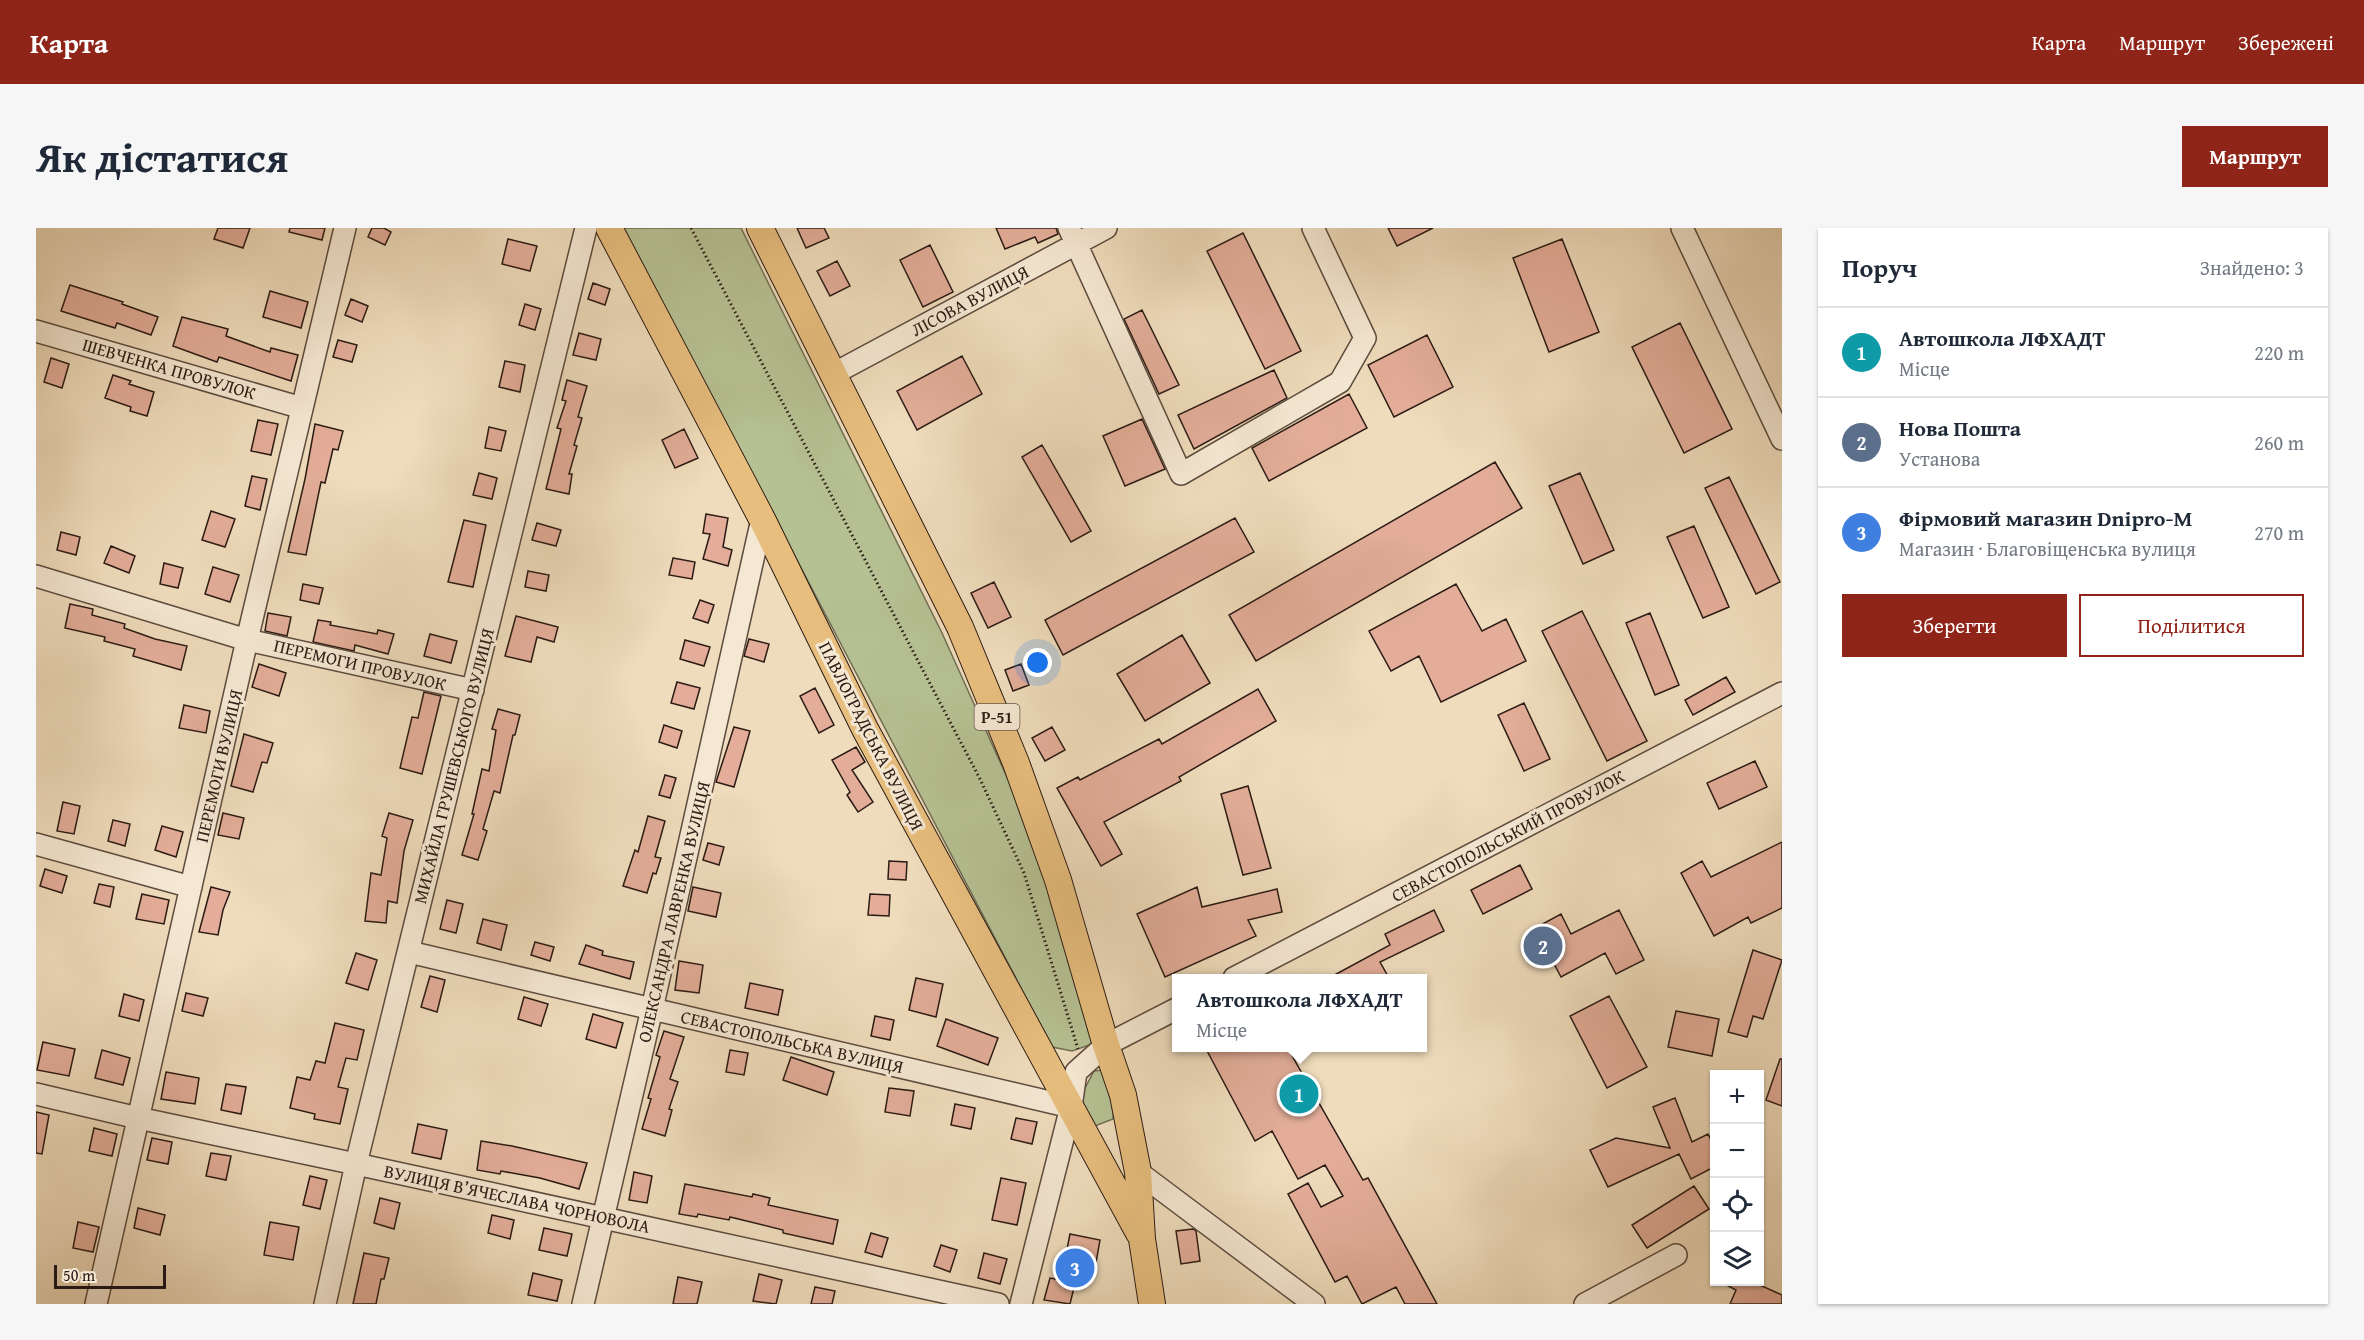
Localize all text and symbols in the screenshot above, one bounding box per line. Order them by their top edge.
text: Карта [30,22,108,63]
text: Карта [2032,27,2086,58]
text: Маршрут [2119,27,2205,58]
text: Збережені [2238,27,2334,58]
text: Як дістатися [36,126,288,187]
button: Маршрут [2182,126,2328,187]
text: Поруч [1842,248,1917,287]
text: Знайдено: 3 [2200,253,2304,282]
street label: ЛІСОВА ВУЛИЦЯ [906,258,1034,343]
text: Автошкола ЛФХАДТ [1899,322,2106,354]
street label: ШЕВЧЕНКА ПРОВУЛОК [79,331,259,406]
text: 1 [1856,338,1867,367]
text: 220 m [2254,338,2304,367]
text: Місце [1899,354,1950,383]
text: Нова Пошта [1899,412,2021,444]
text: 2 [1856,428,1867,457]
text: 260 m [2254,428,2304,457]
text: Установа [1899,444,1980,473]
text: Фірмовий магазин Dnipro-M [1899,502,2192,534]
text: 3 [1856,518,1867,547]
text: 270 m [2254,518,2304,547]
text: Магазин · Благовіщенська вулиця [1899,534,2196,563]
button: Зберегти [1842,594,2067,657]
button: Поділитися [2079,594,2304,657]
street label: МИХАЙЛА ГРУШЕВСЬКОГО ВУЛИЦЯ [406,625,501,906]
street label: ПЕРЕМОГИ ПРОВУЛОК [271,632,449,697]
street label: ПАВЛОГРАДСЬКА ВУЛИЦЯ [812,637,931,835]
your location [1023,648,1052,677]
street label: ПЕРЕМОГИ ВУЛИЦЯ [188,686,249,845]
road number: Р-51 [974,704,1020,730]
street label: СЕВАСТОПОЛЬСЬКИЙ ПРОВУЛОК [1386,762,1629,909]
street label: ОЛЕКСАНДРА ЛАВРЕНКА ВУЛИЦЯ [630,778,717,1045]
pin: 2 [1524,924,1562,968]
popup [1172,974,1427,1052]
text: Автошкола ЛФХАДТ [1196,983,1403,1015]
street label: СЕВАСТОПОЛЬСЬКА ВУЛИЦЯ [678,1003,906,1080]
text: Місце [1196,1015,1247,1044]
map controls [1710,1070,1764,1286]
button: + [1710,1070,1764,1124]
pin: 1 [1280,1072,1318,1116]
button: − [1710,1124,1764,1178]
street label: ВУЛИЦЯ В’ЯЧЕСЛАВА ЧОРНОВОЛА [382,1157,653,1240]
button: locate [1710,1178,1764,1232]
button: layers [1710,1232,1764,1286]
pin: 3 [1056,1246,1094,1290]
scale bar [54,1262,166,1290]
text: 50 m [63,1263,95,1287]

